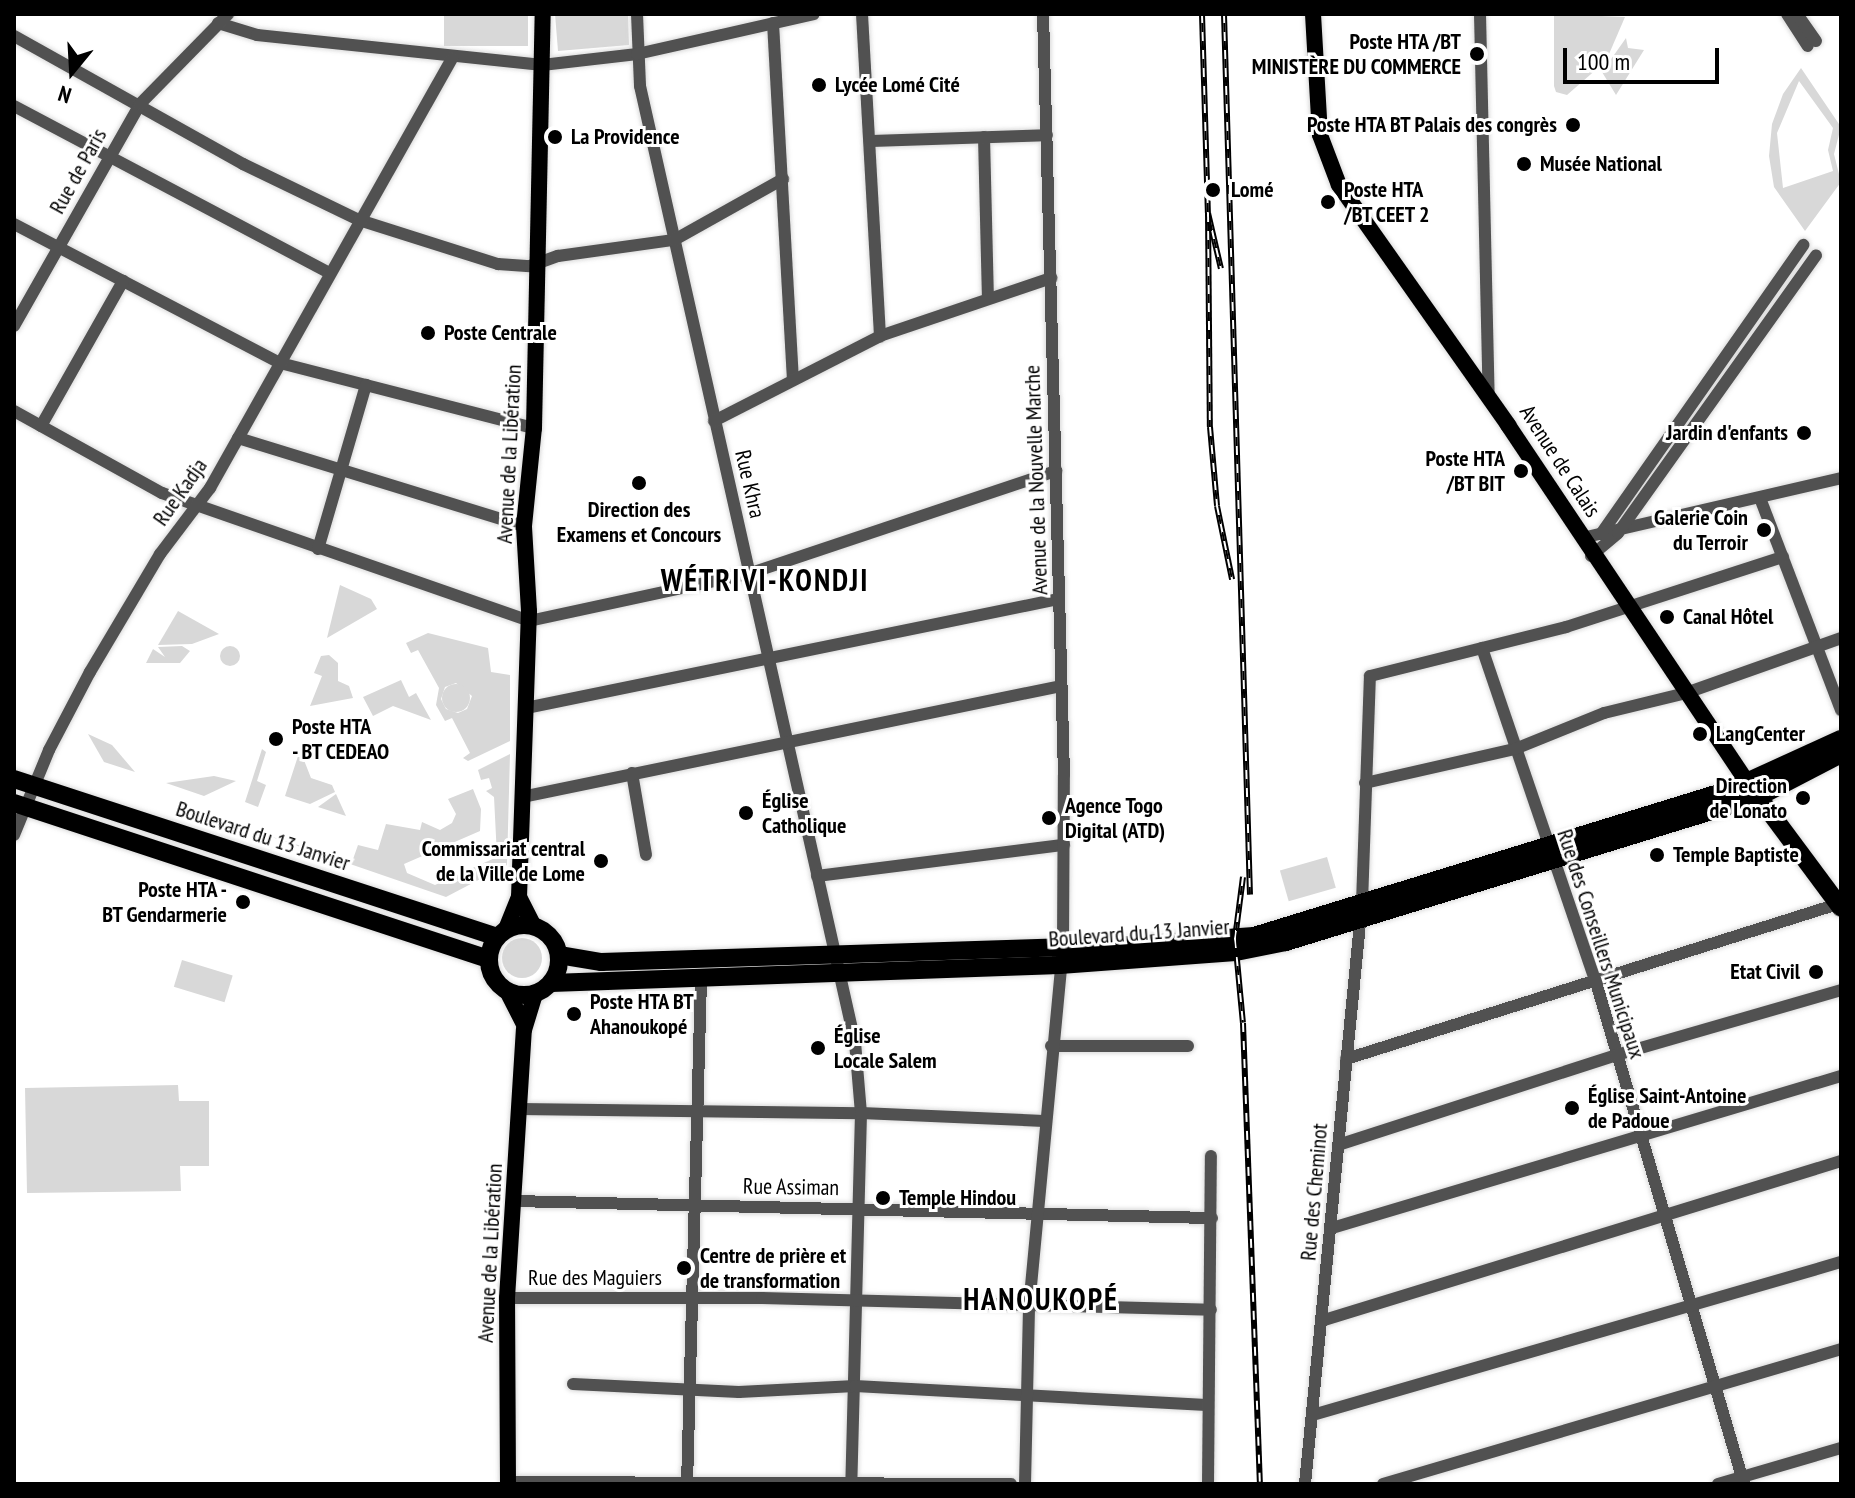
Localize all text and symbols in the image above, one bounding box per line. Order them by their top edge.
place label: Poste HTA /BT MINISTÈRE DU COMMERCE [1252,28,1461,80]
north arrow [32,32,112,112]
scale bar [1567,32,1723,82]
marker: Poste HTA /BT MINISTÈRE DU COMMERCE [1468,45,1486,63]
text: 100 m [1577,46,1630,77]
place label: Lycée Lomé Cité [835,72,960,98]
marker: Lycée Lomé Cité [810,76,828,94]
text: N [55,80,75,110]
place label: Poste HTA BT Palais des congrès [1305,112,1557,138]
marker: Poste HTA BT Palais des congrès [1564,116,1582,134]
street label: Rue de Paris [44,124,112,218]
place label: La Providence [571,124,680,150]
marker: La Providence [546,128,564,146]
place label: Musée National [1540,151,1662,177]
marker: Musée National [1515,155,1533,173]
place label: Poste HTA /BT CEET 2 [1344,176,1431,228]
place label: Lomé [1231,177,1274,203]
marker: Lomé [1202,179,1224,201]
marker: Poste HTA /BT CEET 2 [1319,193,1337,211]
place label: Poste Centrale [444,320,557,346]
marker: Poste Centrale [419,324,437,342]
street label: Avenue de la Libération [491,364,527,544]
street label: Avenue de la Nouvelle Marche [1019,365,1053,595]
street label: Avenue de Calais [1514,400,1606,522]
place label: Jardin d'enfants [1666,420,1788,446]
marker: Jardin d'enfants [1795,424,1813,442]
place label: Poste HTA /BT BIT [1426,445,1505,496]
street label: Rue Khra [729,447,771,521]
street label: Rue Kadja [147,453,213,531]
marker: Poste HTA /BT BIT [1512,462,1530,480]
marker: Direction des Examens et Concours [630,474,648,492]
place label: Direction des Examens et Concours [557,496,721,548]
place label: Galerie Coin du Terroir [1654,504,1748,556]
marker: Galerie Coin du Terroir [1755,521,1773,539]
district label: WÉTRIVI-KONDJI [661,562,869,598]
place label: Canal Hôtel [1683,604,1773,630]
marker: Canal Hôtel [1658,608,1676,626]
place label: Poste HTA - BT CEDEAO [292,713,392,764]
place label: LangCenter [1716,721,1805,747]
marker: LangCenter [1691,725,1709,743]
marker: Poste HTA - BT CEDEAO [267,730,285,748]
place label: Direction de Lonato [1710,772,1787,824]
place label: Église Catholique [762,787,846,838]
marker: Direction de Lonato [1794,789,1812,807]
place label: Agence Togo Digital (ATD) [1065,792,1165,844]
street label: Boulevard du 13 Janvier [173,795,353,877]
marker: Église Catholique [737,804,755,822]
marker: Agence Togo Digital (ATD) [1040,809,1058,827]
street label: Rue des Conseillers Municipaux [1551,826,1651,1062]
place label: Commissariat central de la Ville de Lome [422,835,585,886]
place label: Temple Baptiste [1673,842,1799,868]
marker: Temple Baptiste [1648,846,1666,864]
marker: Commissariat central de la Ville de Lome [592,852,610,870]
place label: Poste HTA - BT Gendarmerie [101,876,227,928]
marker: Poste HTA - BT Gendarmerie [234,893,252,911]
street label: Boulevard du 13 Janvier [1048,914,1230,952]
place label: Etat Civil [1730,959,1800,985]
marker: Etat Civil [1807,963,1825,981]
place label: Poste HTA BT Ahanoukopé [590,988,695,1040]
marker: Poste HTA BT Ahanoukopé [565,1005,583,1023]
place label: Église Locale Salem [834,1022,937,1074]
marker: Église Locale Salem [809,1039,827,1057]
place label: Église Saint-Antoine de Padoue [1588,1082,1746,1134]
marker: Église Saint-Antoine de Padoue [1563,1099,1581,1117]
street label: Rue des Cheminot [1295,1122,1333,1262]
street label: Avenue de la Libération [472,1163,508,1343]
street label: Rue Assiman [742,1173,840,1201]
place label: Temple Hindou [899,1185,1016,1211]
marker: Temple Hindou [874,1189,892,1207]
place label: Centre de prière et de transformation [700,1242,846,1294]
marker: Centre de prière et de transformation [675,1259,693,1277]
street label: Rue des Maguiers [528,1265,662,1291]
district label: HANOUKOPÉ [963,1281,1119,1317]

